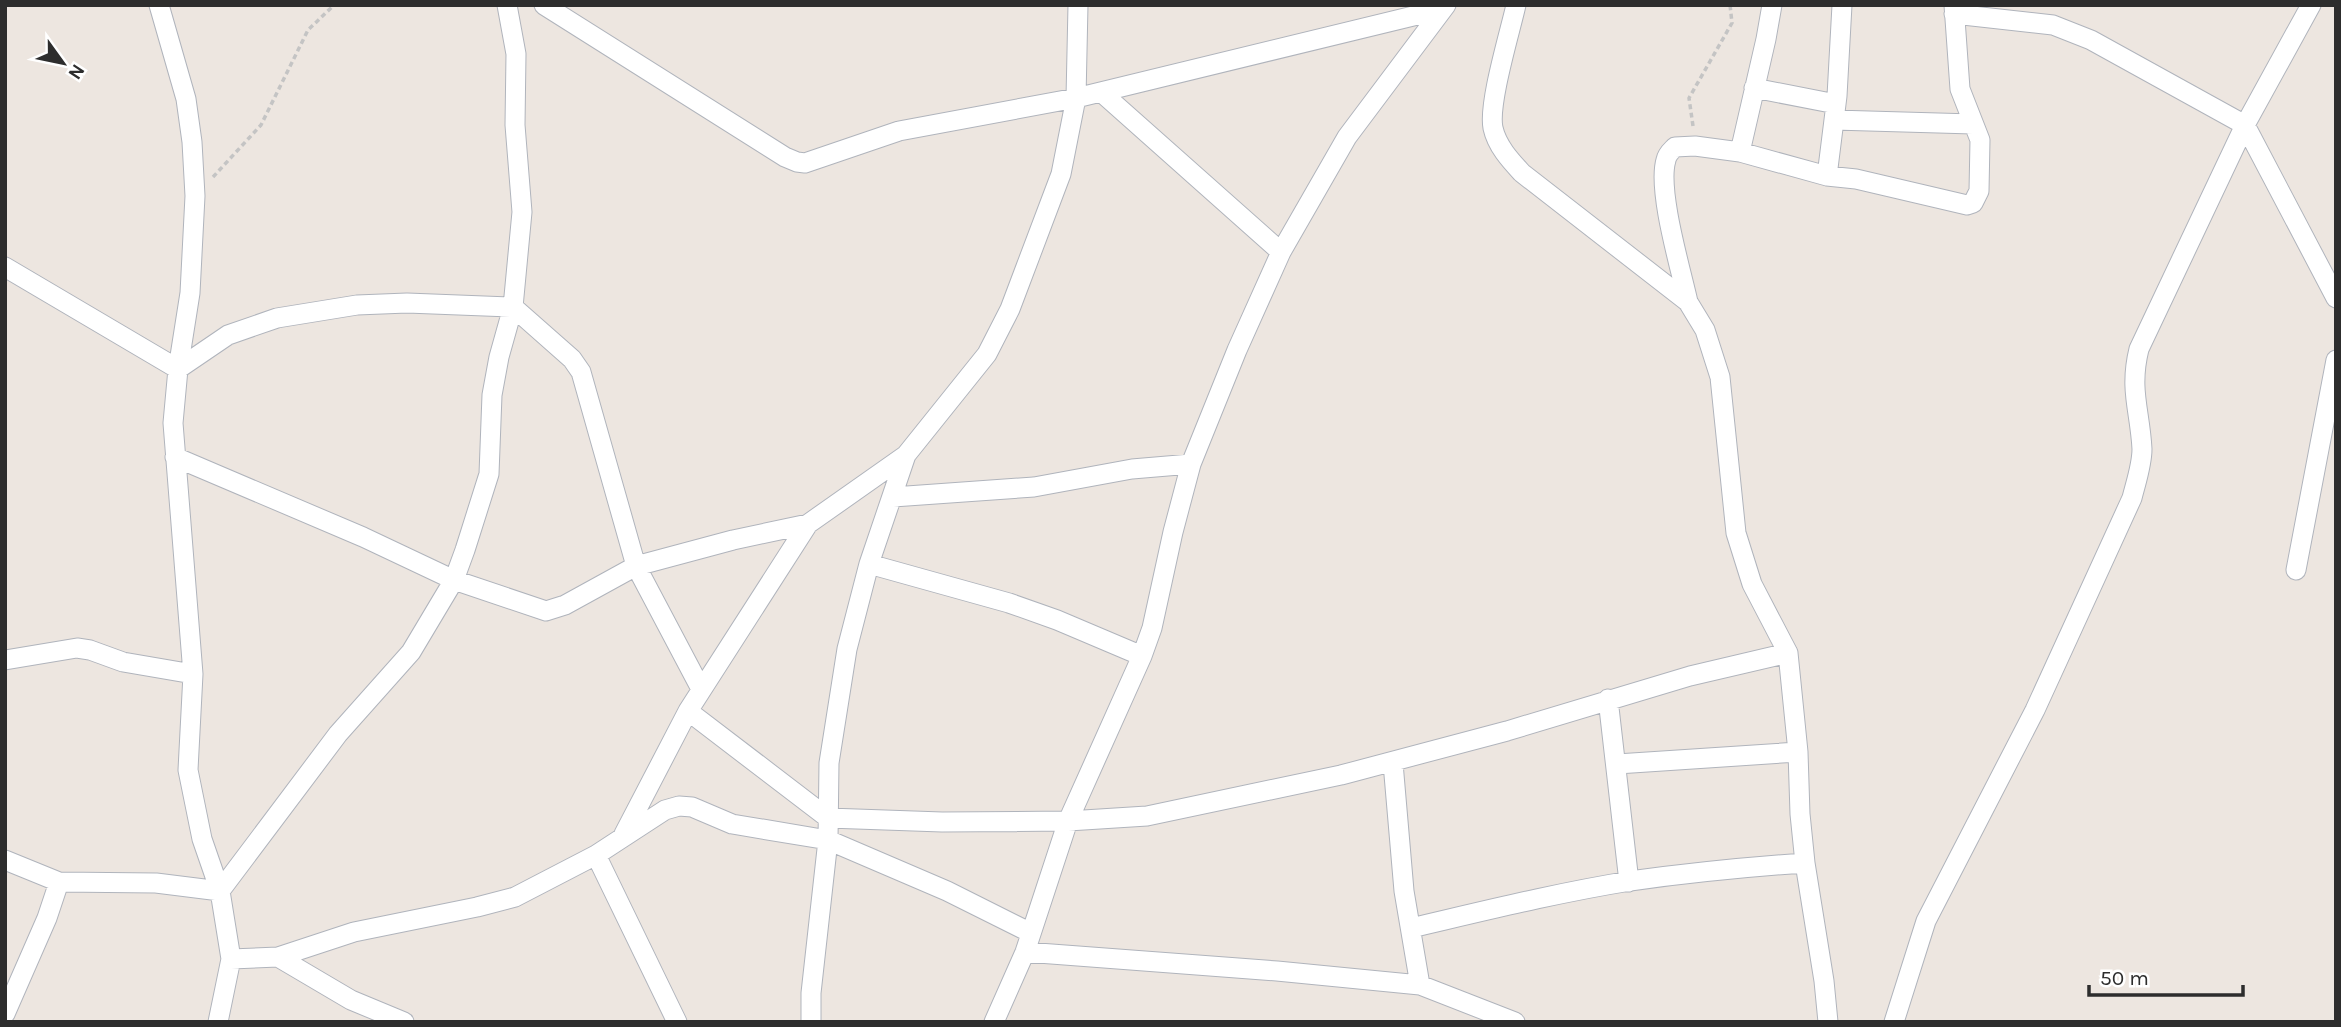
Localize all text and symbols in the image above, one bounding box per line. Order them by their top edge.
north arrow [28,28,98,98]
text: N [63,60,89,83]
scale bar [2089,954,2243,998]
text: 50 m [2100,966,2149,990]

